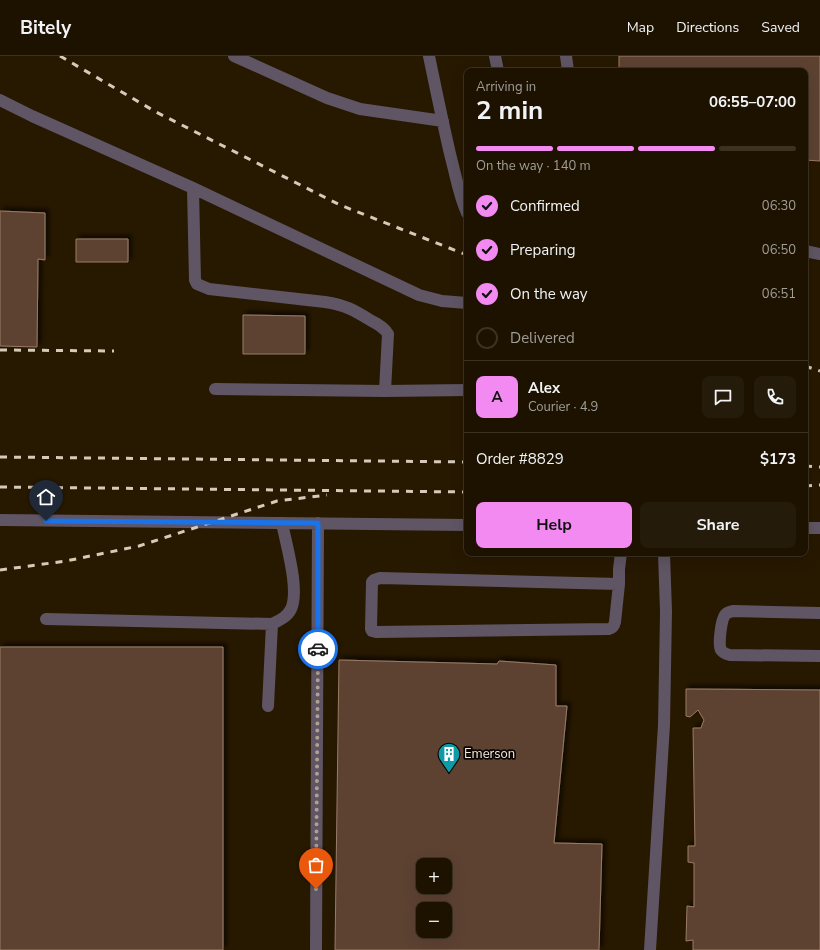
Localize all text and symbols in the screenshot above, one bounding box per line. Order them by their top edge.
text: Bitely [20,15,71,41]
text: Map [627,18,654,37]
text: Directions [676,18,739,37]
text: Saved [761,18,800,37]
text: Arriving in [476,78,536,96]
text: 06:55–07:00 [709,92,796,112]
text: 2 min [476,93,543,128]
text: On the way · 140 m [476,157,591,175]
icon: check [476,195,498,217]
text: Confirmed [510,196,580,216]
text: 06:30 [762,197,796,215]
icon: check [476,239,498,261]
text: Preparing [510,240,575,260]
text: 06:50 [762,241,796,259]
icon: check [476,283,498,305]
text: On the way [510,284,588,304]
text: 06:51 [762,285,796,303]
text: Delivered [510,328,575,348]
button: chat [702,376,744,418]
button: phone [754,376,796,418]
text: Alex [528,378,560,398]
text: A [491,387,503,407]
text: Courier · 4.9 [528,398,598,416]
text: Order #8829 [476,449,564,469]
text: $173 [760,449,796,469]
pin [29,480,63,521]
icon: home [35,486,57,508]
button: Help [476,502,632,548]
button: Share [640,502,796,548]
courier [298,629,338,669]
icon: car [307,638,329,660]
building icon: Emerson [436,741,462,774]
place label: Emerson [464,745,515,763]
pin [299,848,333,889]
icon: bag [305,854,327,876]
map controls [416,858,452,938]
button: + [416,858,452,894]
button: − [416,902,452,938]

